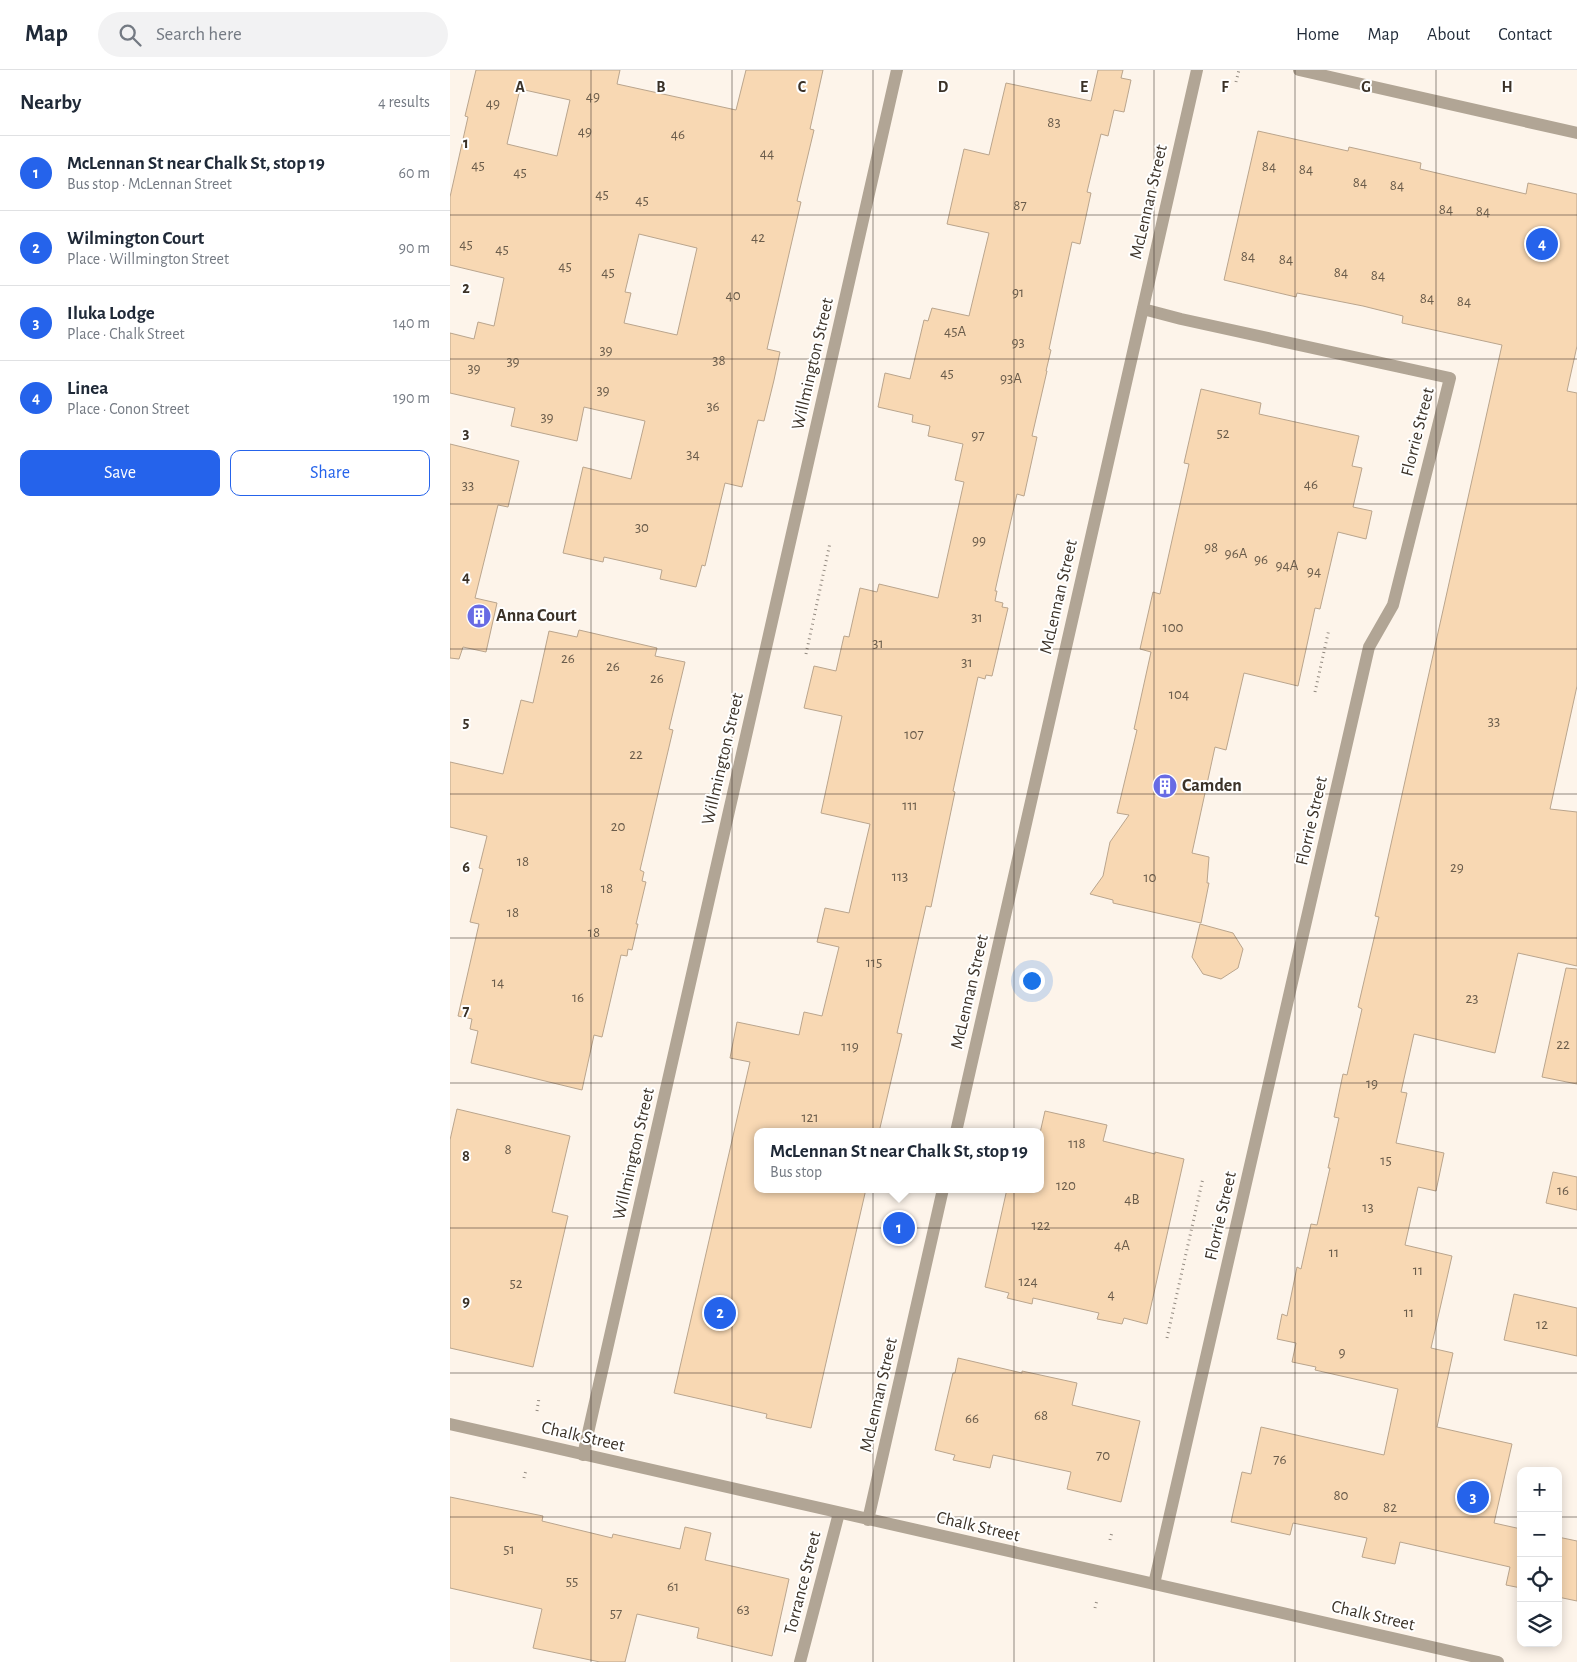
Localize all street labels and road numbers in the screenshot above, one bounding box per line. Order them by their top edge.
street label: McLennan Street [1127,143,1171,261]
street label: Willmington Street [789,296,837,432]
street label: Florrie Street [1398,386,1438,478]
street label: McLennan Street [1037,538,1081,656]
street label: Willmington Street [699,691,747,827]
street label: Florrie Street [1293,775,1331,867]
street label: McLennan Street [948,933,992,1051]
street label: Willmington Street [610,1086,658,1222]
street label: Florrie Street [1202,1170,1240,1262]
street label: McLennan Street [857,1336,901,1454]
street label: Chalk Street [540,1419,627,1455]
street label: Chalk Street [935,1509,1022,1545]
street label: Torrance Street [781,1529,825,1636]
street label: Chalk Street [1330,1598,1417,1634]

